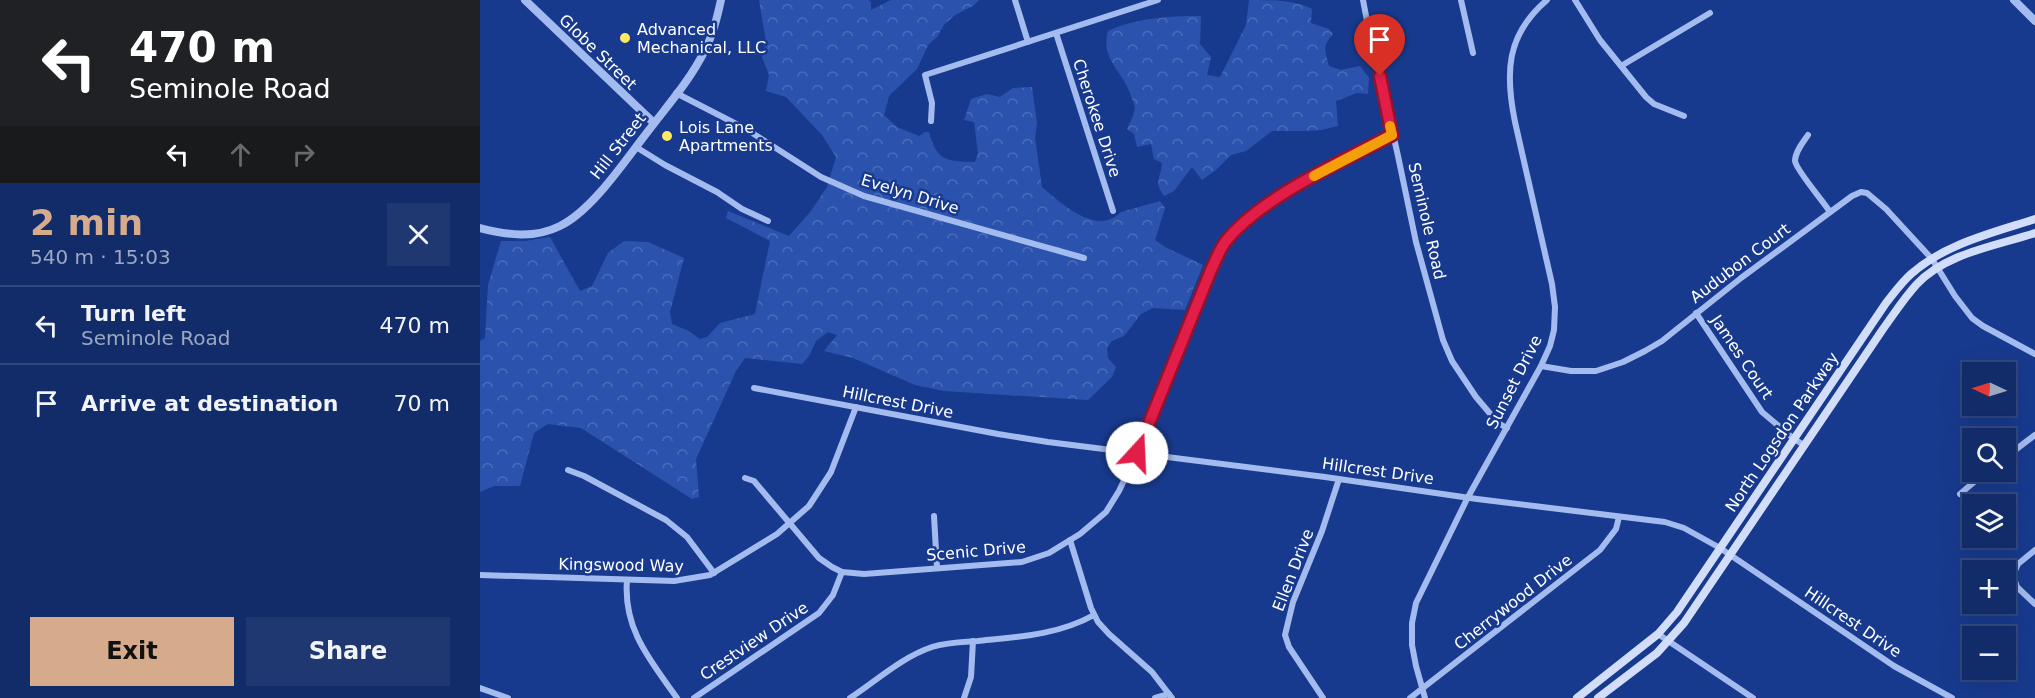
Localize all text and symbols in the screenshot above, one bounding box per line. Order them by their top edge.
street label: Globe Street [555,10,641,94]
pin [1354,14,1405,76]
place label: Advanced Mechanical, LLC [637,20,766,57]
text: 470 m [129,23,275,72]
icon: arrive [1363,23,1396,56]
icon: left [30,24,108,102]
marker: Advanced Mechanical, LLC [618,31,632,45]
street label: Cherokee Drive [1069,56,1125,180]
text: Seminole Road [129,73,331,104]
street label: Hill Street [586,109,650,183]
place label: Lois Lane Apartments [679,118,773,155]
marker: Lois Lane Apartments [660,129,674,143]
icon: left [161,138,194,171]
icon: ahead [224,138,257,171]
icon: right [287,138,320,171]
street label: Seminole Road [1404,161,1450,281]
street label: Evelyn Drive [859,170,961,218]
text: 2 min [30,202,143,243]
button: close [387,203,450,266]
street label: Audubon Court [1686,219,1794,307]
text: 540 m · 15:03 [30,245,171,269]
text: Turn left [81,301,186,326]
icon: left [30,309,63,342]
street label: James Court [1706,311,1777,403]
text: 470 m [380,313,450,338]
text: Seminole Road [81,326,230,350]
street label: Sunset Drive [1482,332,1546,432]
street label: North Logsdon Parkway [1721,348,1843,516]
north arrow [1962,362,2016,416]
map controls [1962,362,2016,680]
street label: Hillcrest Drive [841,382,955,422]
icon: arrive [30,387,63,420]
text: Arrive at destination [81,391,338,416]
text: 70 m [394,391,450,416]
position arrow [1105,421,1169,485]
button: search [1962,428,2016,482]
street label: Hillcrest Drive [1321,454,1435,488]
button: layers [1962,494,2016,548]
street label: Ellen Drive [1269,526,1317,614]
street label: Scenic Drive [925,537,1027,565]
street label: Cherrywood Drive [1450,550,1576,654]
street label: Kingswood Way [558,554,684,576]
button: + [1962,560,2016,614]
street label: Hillcrest Drive [1801,583,1905,661]
street label: Crestview Drive [696,598,812,684]
button: Exit [30,617,234,686]
button: Share [246,617,450,686]
button: − [1962,626,2016,680]

